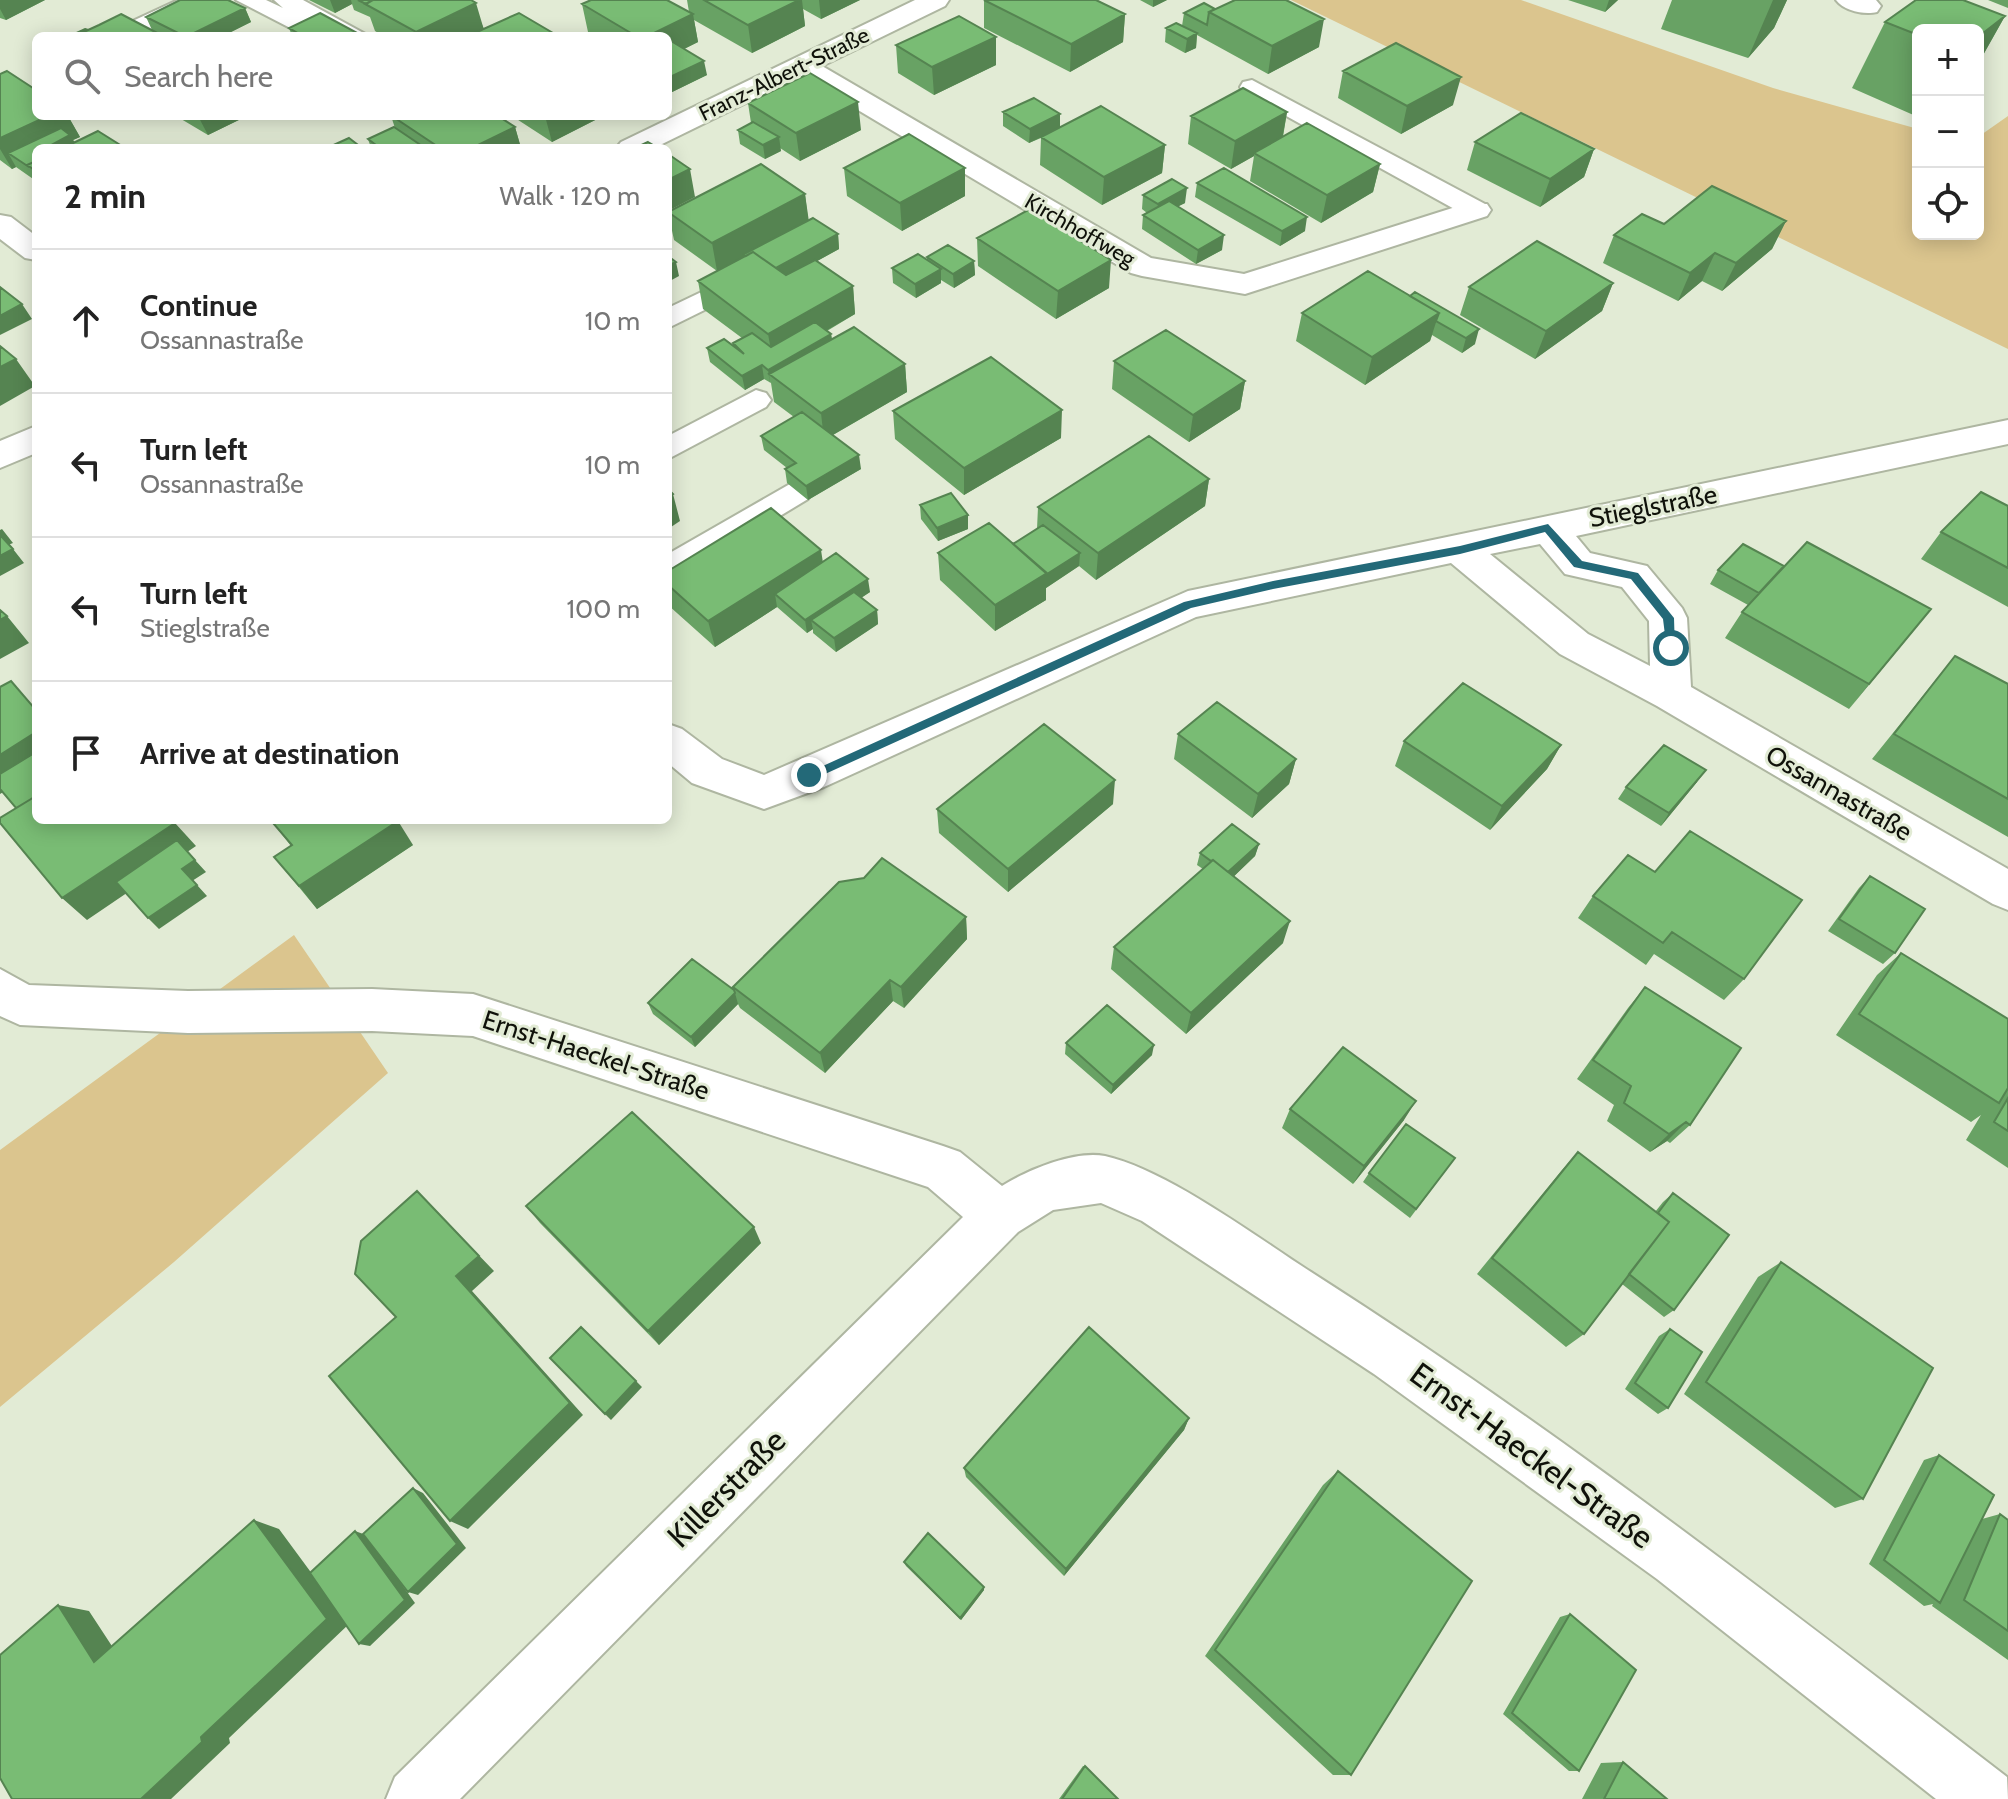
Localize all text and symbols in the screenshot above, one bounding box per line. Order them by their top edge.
street label: Franz-Albert-Straße [694,21,874,127]
map controls [1912,24,1984,240]
button: + [1912,24,1984,96]
search box [32,32,672,120]
icon: search [60,54,104,98]
text: Search here [124,58,273,95]
button: − [1912,96,1984,168]
button: locate [1912,168,1984,240]
text: 2 min [64,175,146,217]
text: Walk · 120 m [499,180,640,212]
street label: Kirchhoffweg [1020,188,1141,273]
text: Continue [140,287,257,324]
icon: ahead [64,299,108,343]
text: 10 m [585,305,640,337]
text: Ossannastraße [140,324,304,356]
text: Turn left [140,431,248,468]
icon: left [64,443,108,487]
text: 10 m [585,449,640,481]
text: Ossannastraße [140,468,304,500]
street label: Stieglstraße [1586,478,1720,534]
text: Turn left [140,575,248,612]
icon: left [64,587,108,631]
text: 100 m [567,593,640,625]
text: Stieglstraße [140,612,270,644]
route start [1653,630,1689,666]
icon: arrive [64,731,108,775]
text: Arrive at destination [140,735,400,772]
street label: Ossannastraße [1760,738,1918,848]
route end [791,757,827,793]
street label: Ernst-Haeckel-Straße [479,1003,713,1107]
street label: Ernst-Haeckel-Straße [1403,1354,1661,1556]
street label: Killerstraße [659,1421,793,1555]

